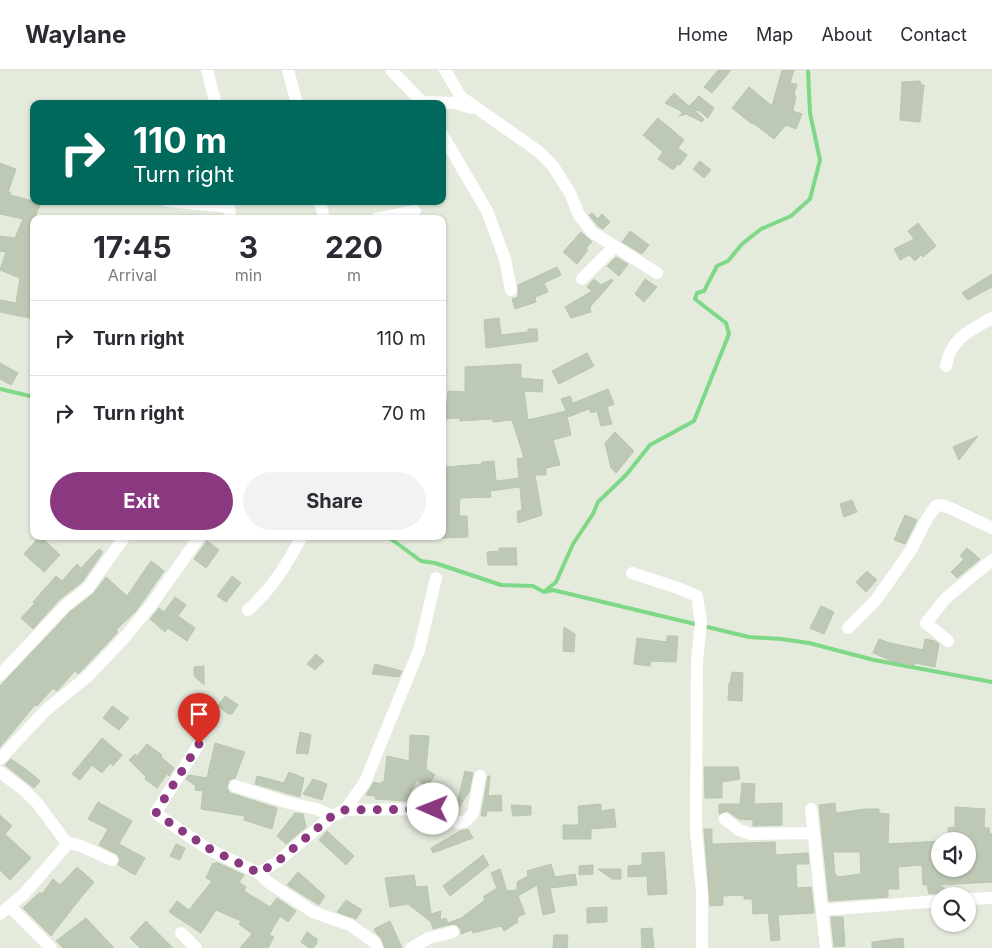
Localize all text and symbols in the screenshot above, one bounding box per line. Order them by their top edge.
text: Waylane [25,20,126,49]
text: Home [678,24,728,45]
text: Map [756,24,793,45]
text: About [821,24,872,45]
text: Contact [900,24,967,45]
text: 110 m [133,119,227,161]
icon: right [50,120,115,185]
text: Turn right [133,161,234,187]
text: 17:45 [93,229,172,265]
text: 3 [239,229,258,265]
text: 220 [325,229,383,265]
text: Arrival [108,265,157,285]
text: min [235,265,262,285]
text: m [347,265,361,285]
icon: right [50,324,78,352]
text: Turn right [93,327,184,350]
text: 110 m [377,327,426,350]
icon: right [50,399,78,427]
text: Turn right [93,402,184,425]
text: 70 m [382,402,426,425]
button: Exit [50,472,233,530]
button: Share [243,472,426,530]
pin [178,693,220,744]
icon: arrive [185,700,213,728]
position arrow [406,782,458,834]
map controls [931,832,976,932]
button: sound [931,832,976,877]
button: search [931,887,976,932]

